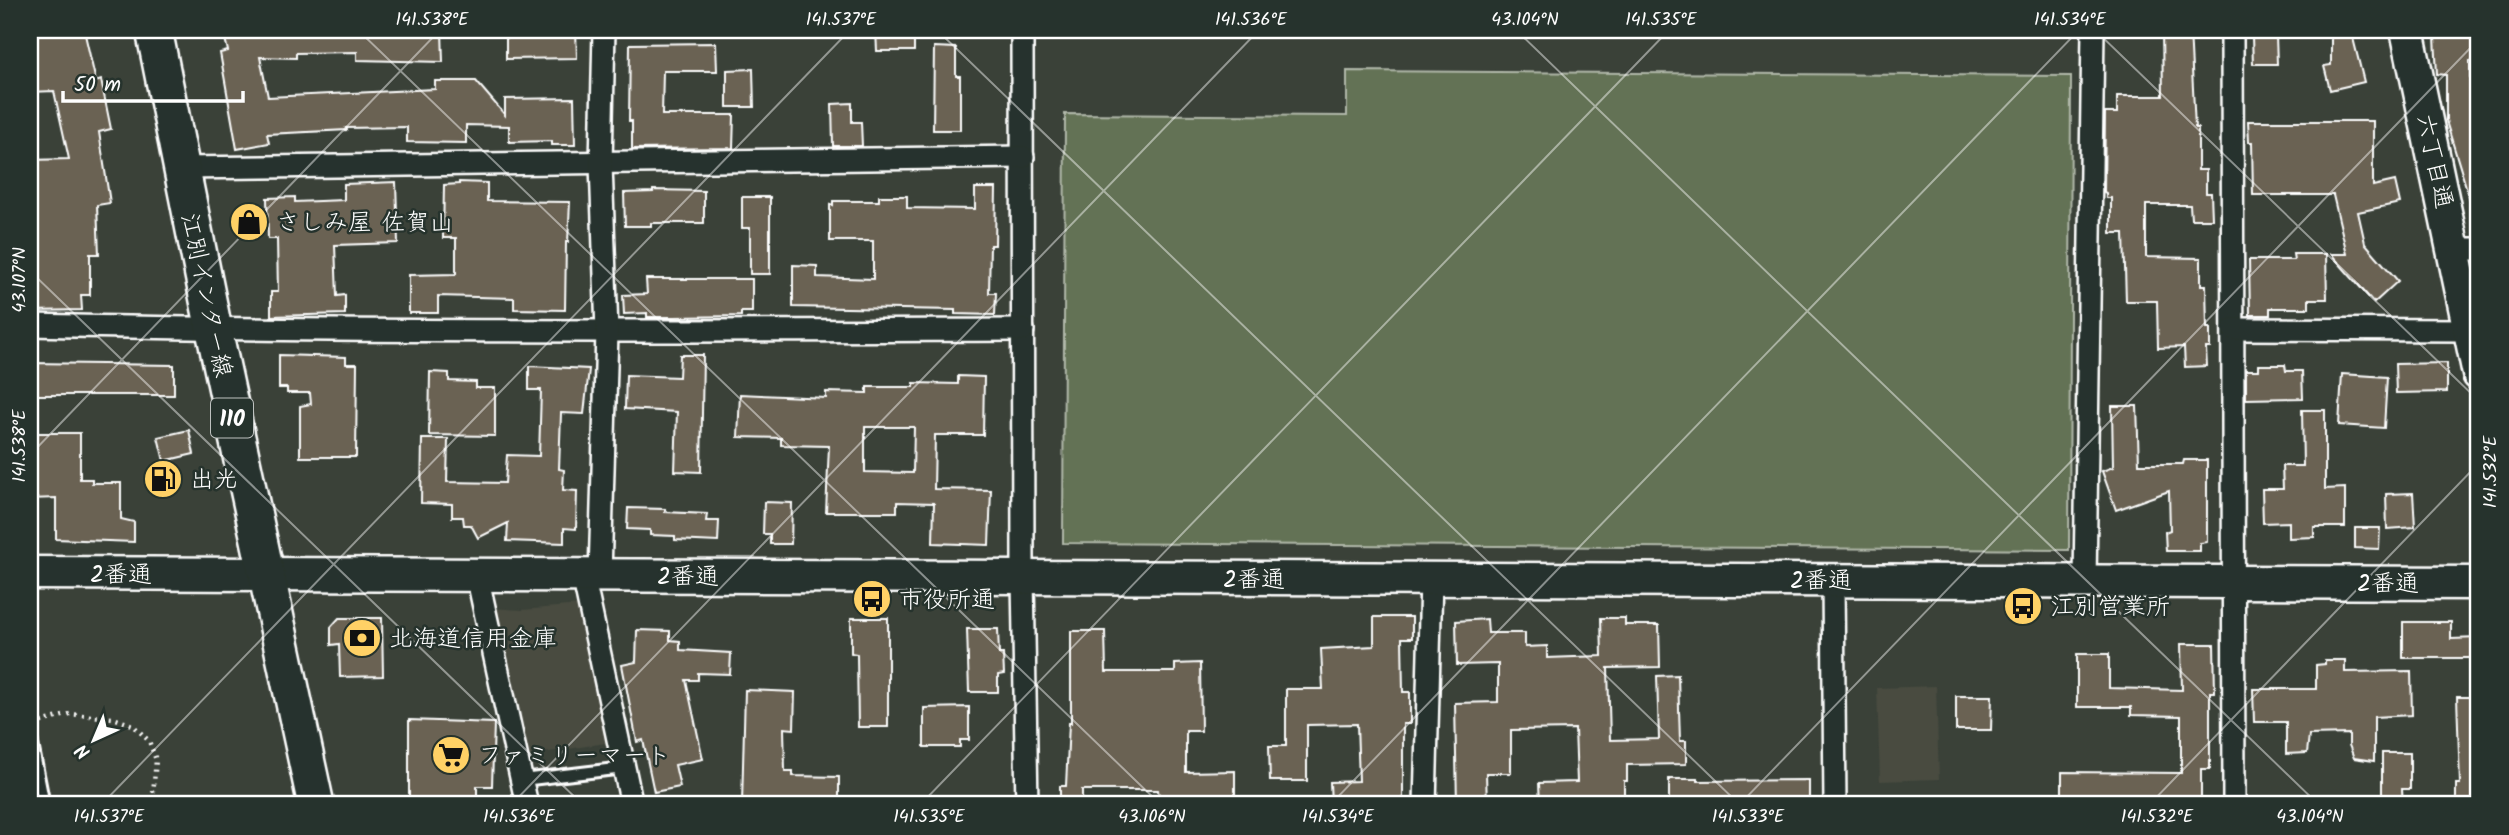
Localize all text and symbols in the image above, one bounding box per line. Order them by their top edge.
text: 141.538°E [396,6,469,35]
text: 141.537°E [806,6,877,35]
text: 141.536°E [1215,6,1288,35]
text: 43.104°N [1491,6,1559,35]
text: 141.535°E [1625,6,1697,35]
text: 141.534°E [2034,6,2106,35]
scale bar [63,60,243,104]
text: 50 m [74,69,121,102]
street label: 六丁目通 [2404,110,2463,212]
shop icon: さしみ屋 佐賀山 [228,201,270,243]
place label: さしみ屋 佐賀山 [276,204,454,243]
street label: 江別インター線 [169,210,242,381]
text: 43.107°N [6,247,35,313]
road number: 110 [211,398,253,438]
text: 141.538°E [6,409,35,482]
text: 141.532°E [2477,435,2506,508]
fuel station icon: 出光 [142,458,184,500]
place label: 出光 [190,461,238,500]
street label: 2番通 [90,556,152,595]
street label: 2番通 [657,558,719,597]
street label: 2番通 [1223,561,1285,600]
street label: 2番通 [1790,562,1852,601]
street label: 2番通 [2357,565,2419,604]
bus stop icon: 市役所通 [851,578,893,620]
place label: 市役所通 [899,581,995,620]
bus stop icon: 江別営業所 [2002,585,2044,627]
place label: 江別営業所 [2050,588,2170,627]
bank icon: 北海道信用金庫 [341,617,383,659]
place label: 北海道信用金庫 [389,620,557,659]
north arrow [60,706,130,776]
supermarket icon: ファミリーマート [430,734,472,776]
text: N [69,736,98,766]
place label: ファミリーマート [478,737,670,776]
text: 141.537°E [74,803,145,832]
text: 141.536°E [483,803,556,832]
text: 141.535°E [893,803,965,832]
text: 43.106°N [1118,803,1186,832]
text: 141.534°E [1302,803,1374,832]
text: 141.533°E [1712,803,1785,832]
text: 141.532°E [2121,803,2194,832]
text: 43.104°N [2276,803,2344,832]

